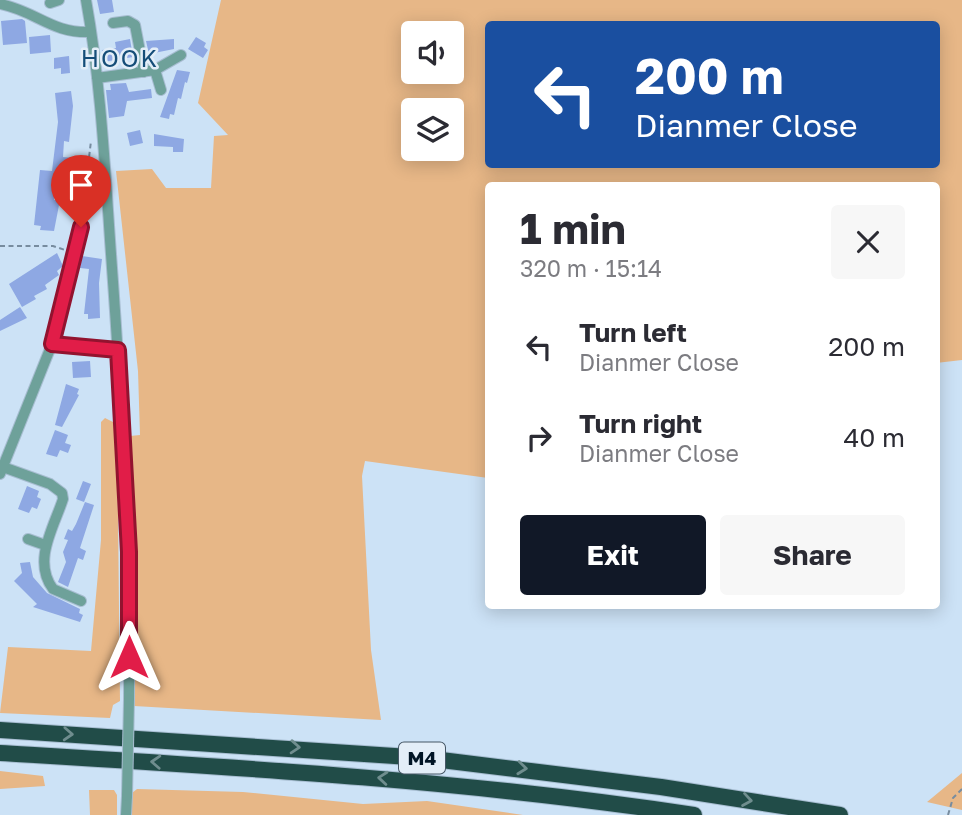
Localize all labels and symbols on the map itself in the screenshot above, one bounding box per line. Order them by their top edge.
district label: HOOK [81,43,159,72]
pin [51,155,111,227]
position arrow [92,620,166,694]
one-way arrow [63,727,74,742]
one-way arrow [290,740,301,755]
road number: M4 [399,743,445,774]
one-way arrow [150,755,161,770]
one-way arrow [516,761,528,776]
one-way arrow [377,771,388,786]
one-way arrow [741,792,753,807]

